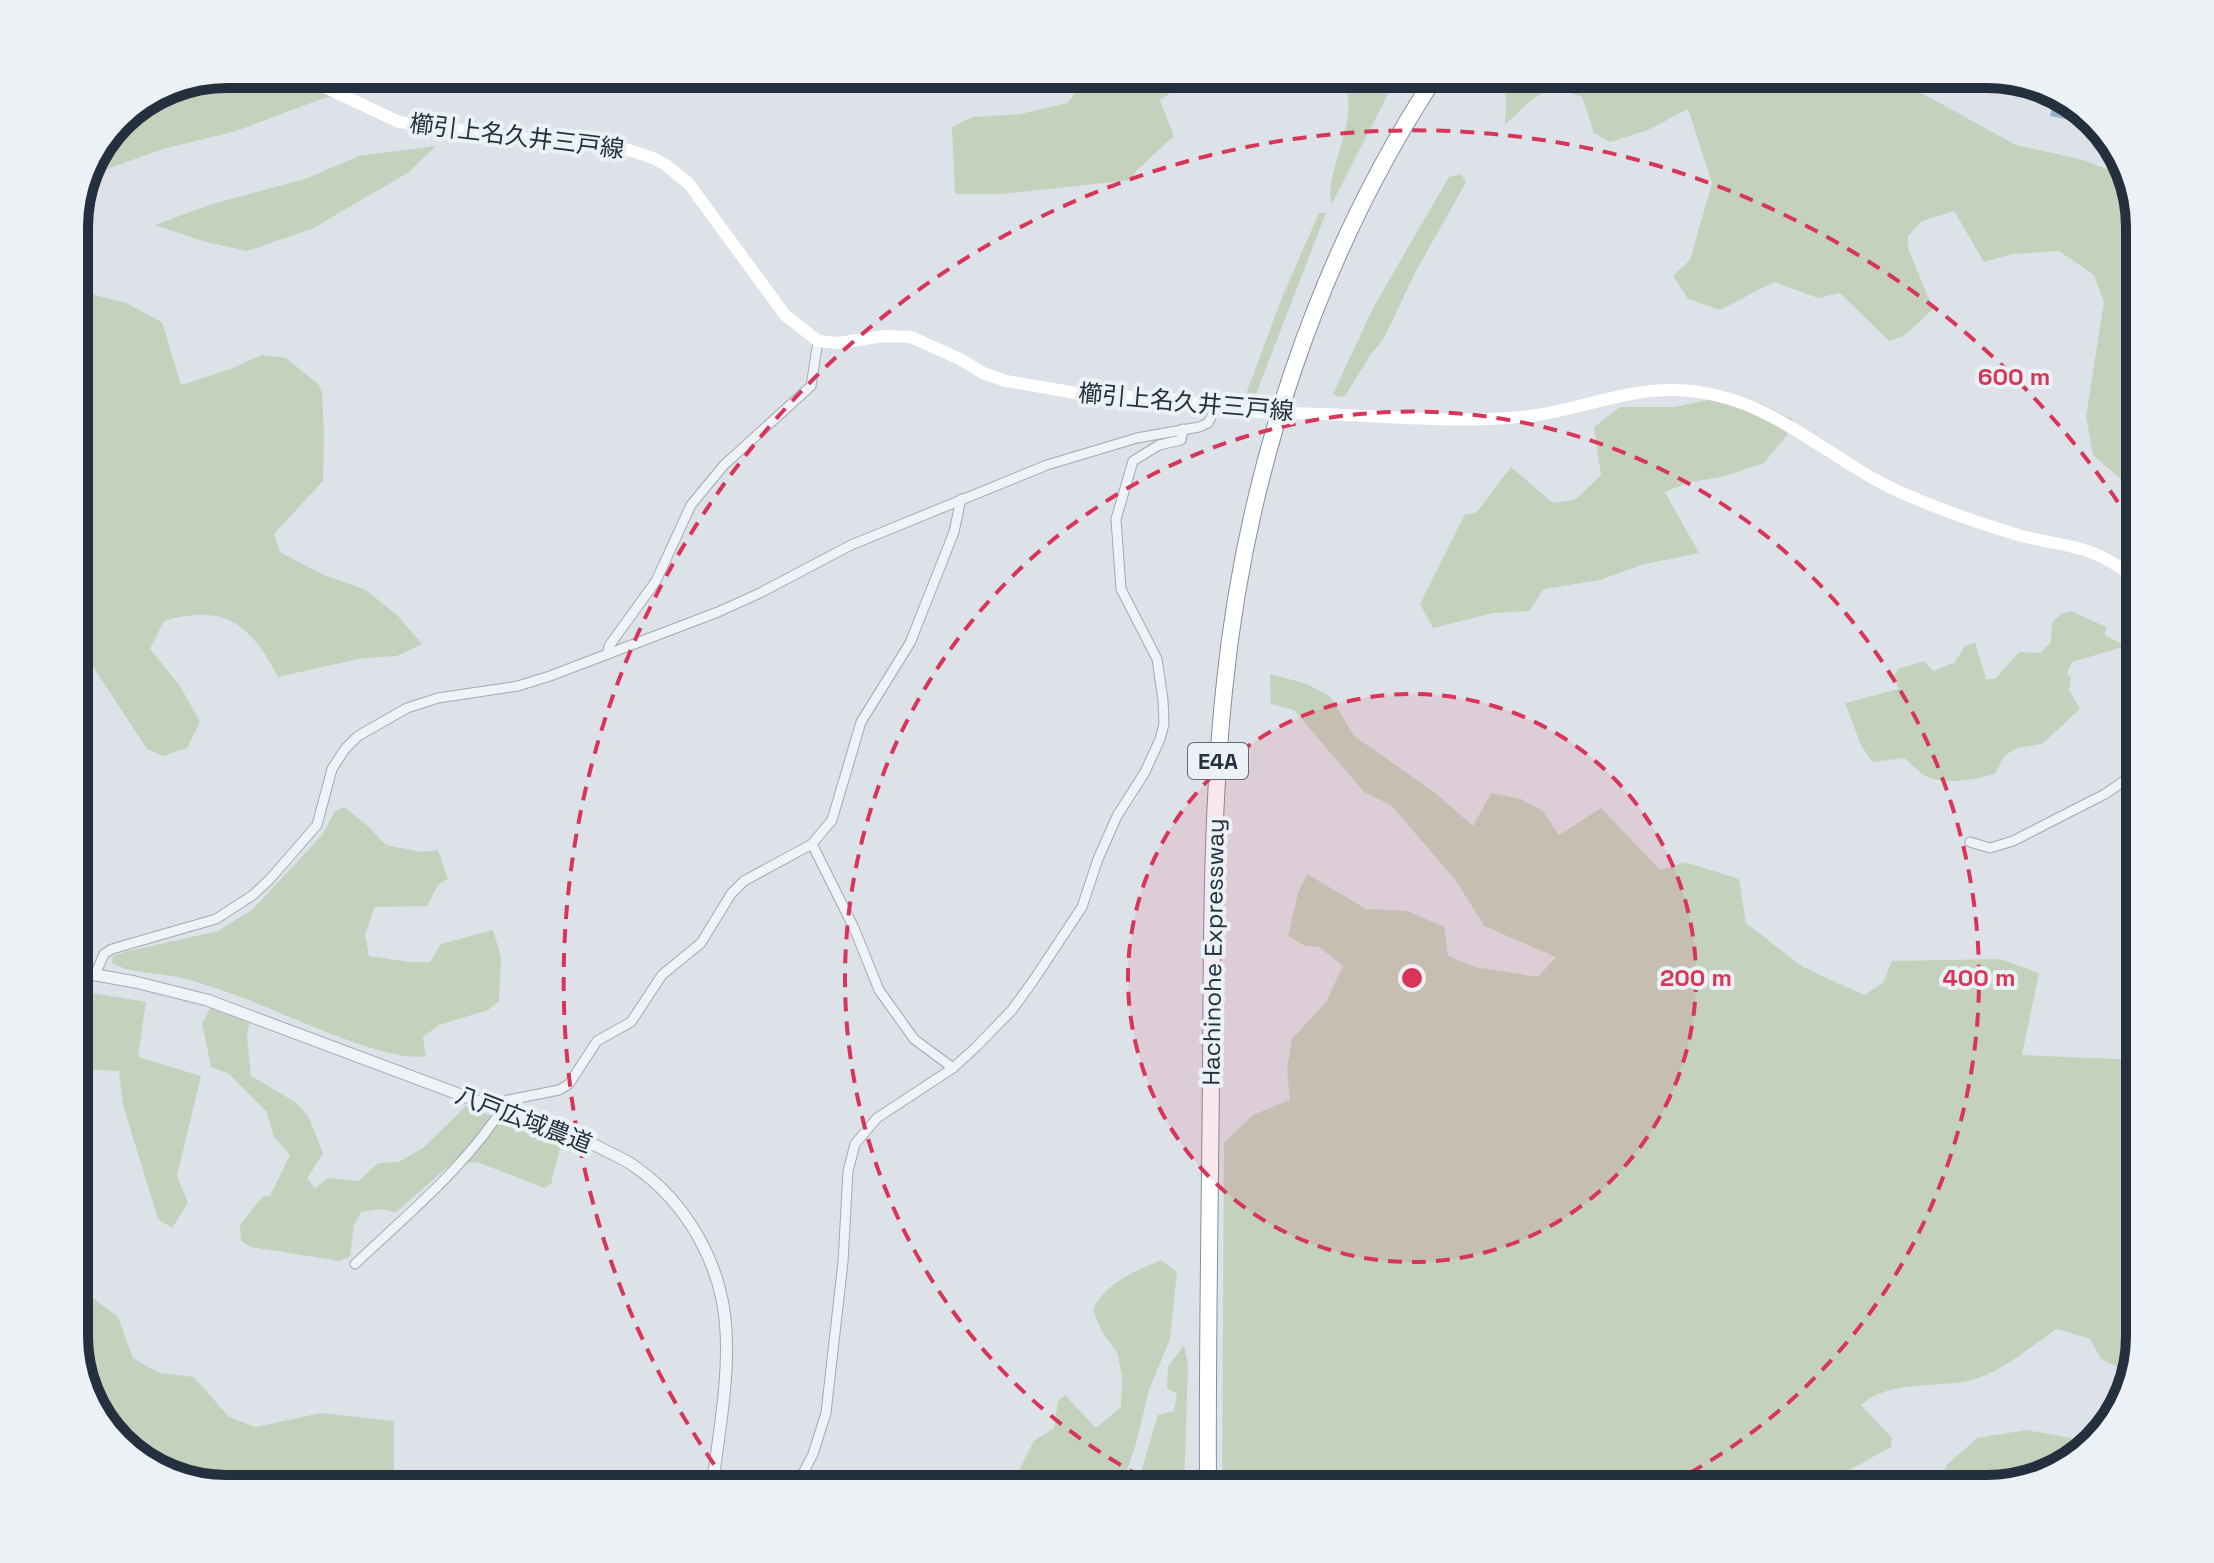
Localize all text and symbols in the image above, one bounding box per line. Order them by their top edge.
street label: 櫛引上名久井三戸線 [408,107,626,165]
text: 600 m [1978,361,2050,392]
street label: 櫛引上名久井三戸線 [1077,377,1295,427]
road number: E4A [1188,743,1248,779]
street label: Hachinohe Expressway [1195,818,1231,1086]
text: 200 m [1660,962,1732,993]
text: 400 m [1943,962,2015,993]
centre of rings [1398,964,1426,992]
street label: 八戸広域農道 [451,1079,597,1159]

